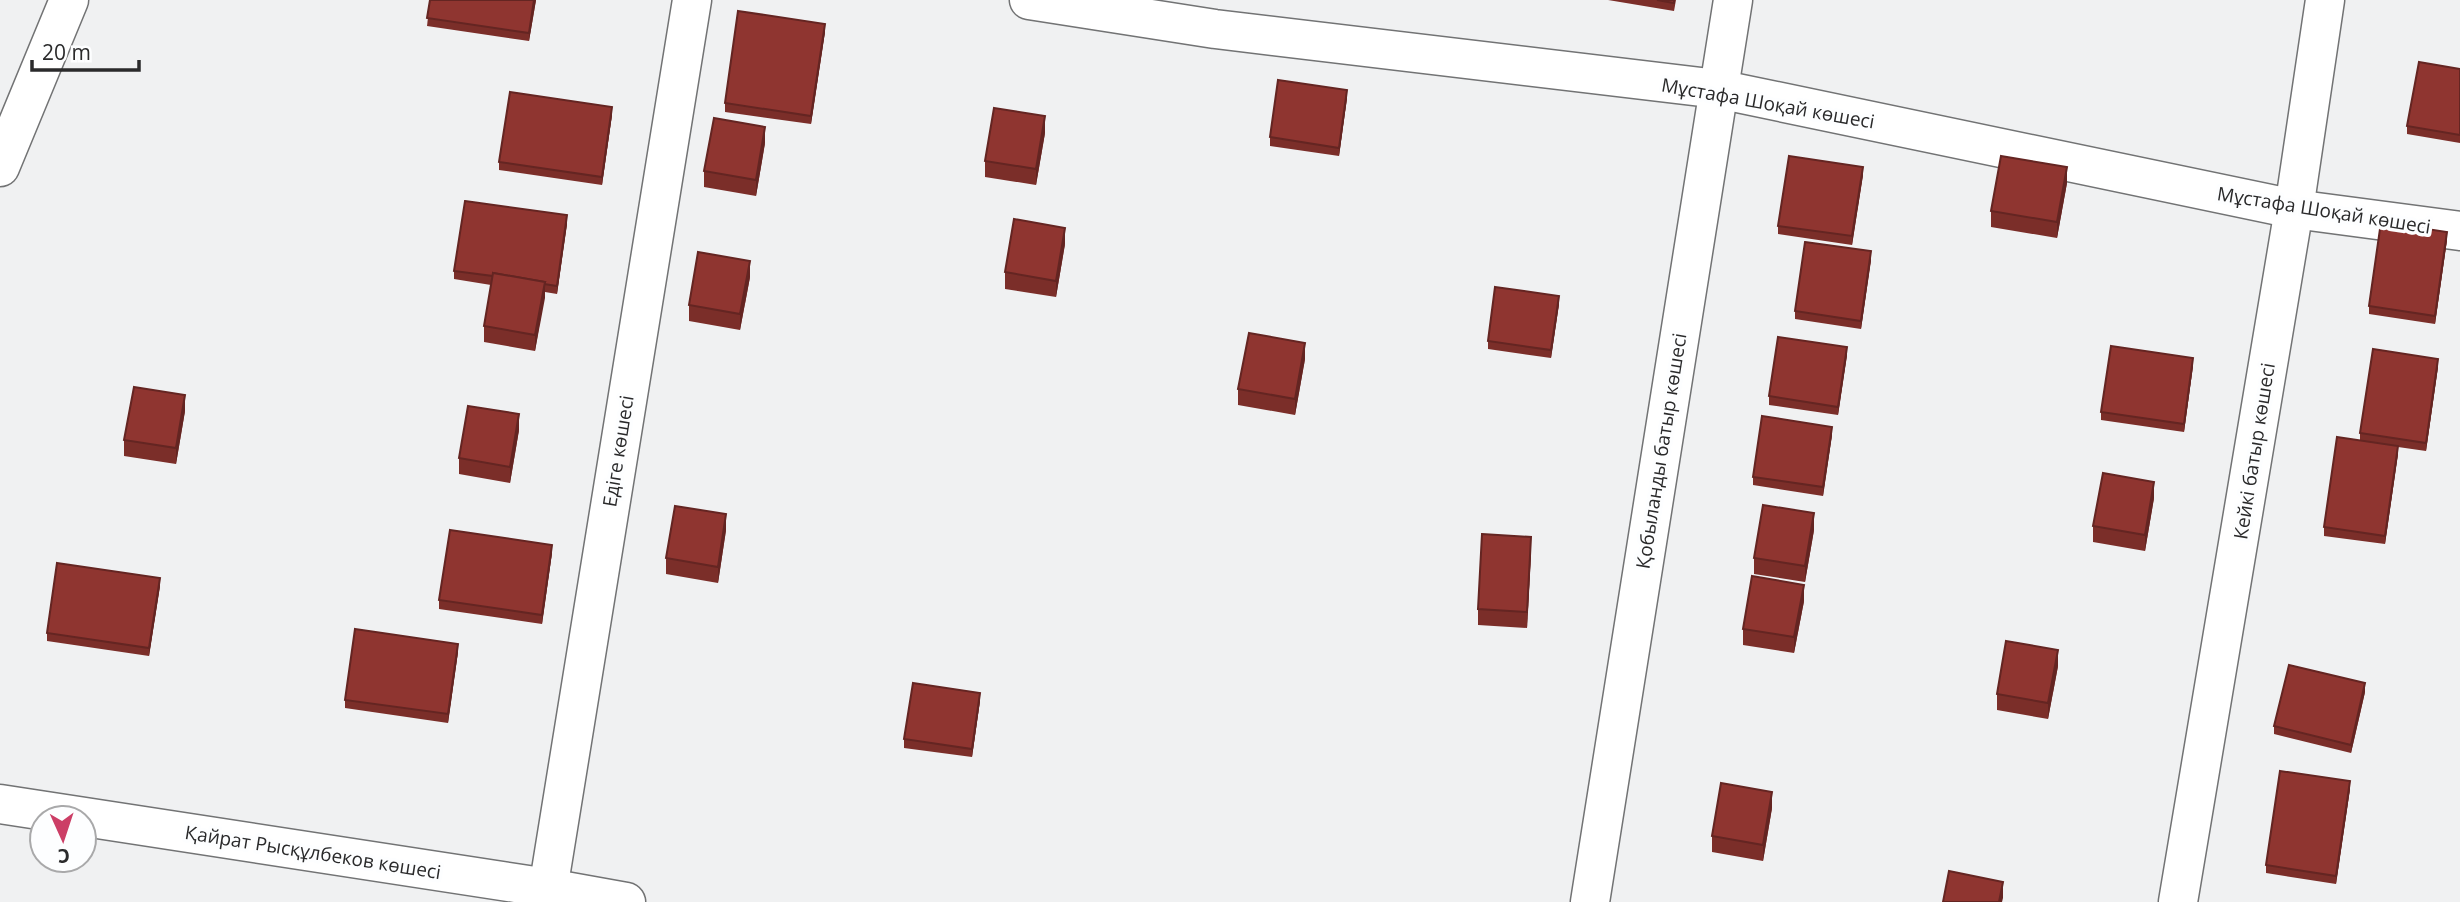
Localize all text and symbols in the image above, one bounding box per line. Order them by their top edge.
scale bar [32,28,138,72]
text: 20 m [42,38,91,66]
street label: Мұстафа Шоқай көшесі [1659,71,1877,135]
street label: Мұстафа Шоқай көшесі [2215,180,2433,240]
street label: Қобыланды батыр көшесі [1630,331,1692,571]
street label: Кейкі батыр көшесі [2227,361,2281,541]
street label: Едіге көшесі [596,393,640,509]
north arrow [28,804,98,874]
street label: Қайрат Рысқұлбеков көшесі [183,819,443,885]
text: С [57,843,71,869]

